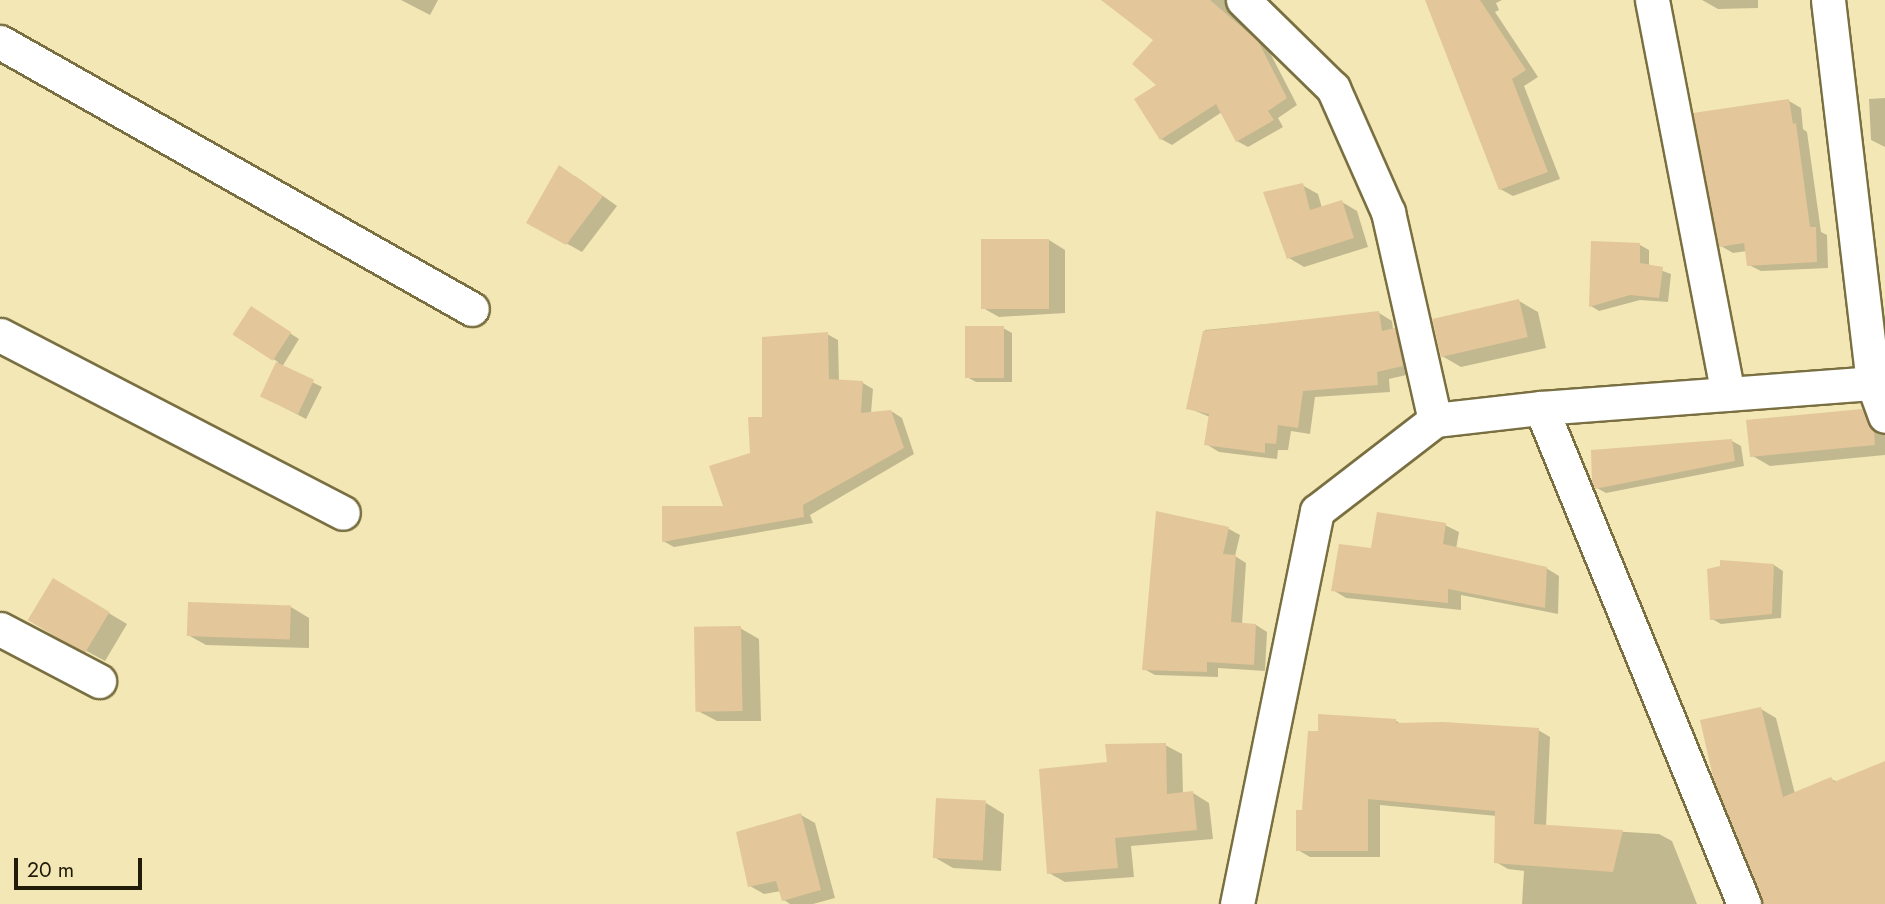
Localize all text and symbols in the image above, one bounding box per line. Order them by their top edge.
scale bar [18,844,145,888]
text: 20 m [27,855,74,885]

